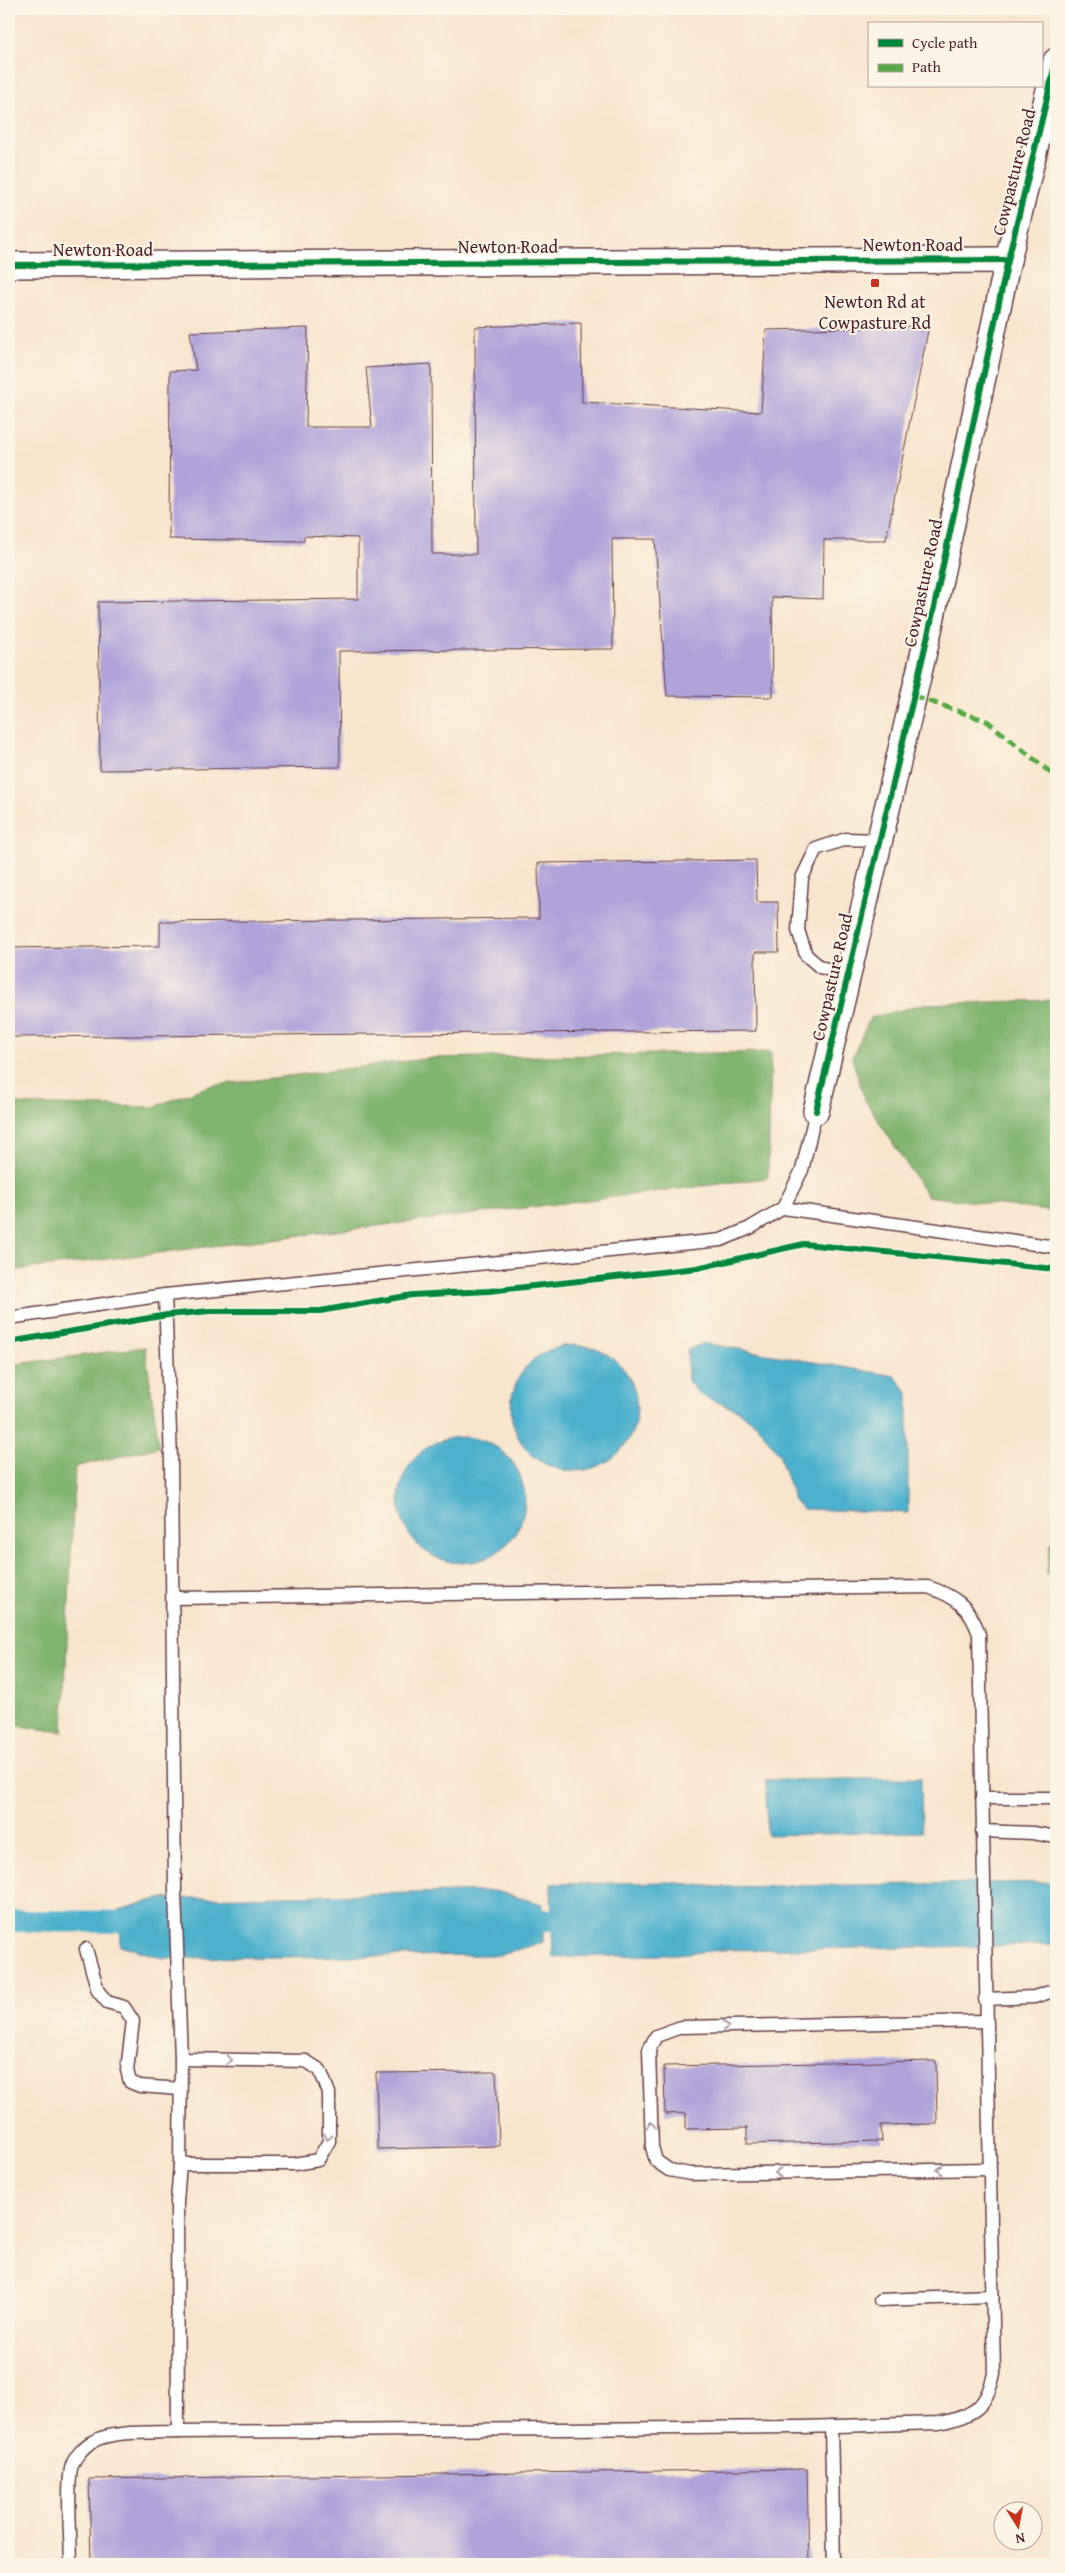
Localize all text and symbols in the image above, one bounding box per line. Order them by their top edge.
legend [868,22,1042,88]
text: Cycle path [912,32,978,53]
text: Path [912,56,941,77]
street label: Cowpasture Road [985,105,1042,238]
street label: Newton Road [863,231,964,258]
street label: Newton Road [458,233,559,260]
street label: Newton Road [53,236,154,263]
marker: Newton Rd at Cowpasture Rd [869,277,881,289]
place label: Newton Rd at Cowpasture Rd [819,288,932,336]
street label: Cowpasture Road [896,516,949,649]
street label: Cowpasture Road [804,910,859,1043]
one-way arrow [723,2021,731,2031]
one-way arrow [226,2055,234,2065]
one-way arrow [646,2120,656,2128]
one-way arrow [324,2133,334,2141]
one-way arrow [936,2165,944,2175]
one-way arrow [774,2168,782,2178]
north arrow [992,2500,1042,2550]
text: N [1013,2528,1027,2550]

